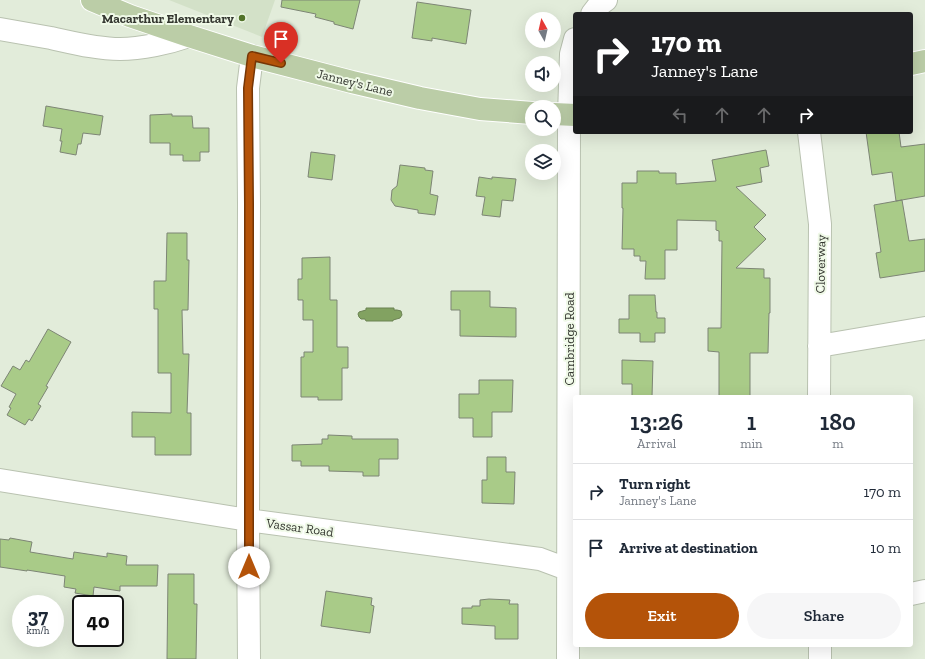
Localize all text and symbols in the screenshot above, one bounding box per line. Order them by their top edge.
place label: Macarthur Elementary [102,11,234,26]
north arrow [525,12,561,48]
map controls [525,12,561,180]
marker: Macarthur Elementary [237,13,247,23]
pin [264,22,298,63]
text: 170 m [651,26,722,59]
icon: arrive [270,28,292,50]
icon: right [585,28,637,80]
button: sound [525,56,561,92]
text: Janney's Lane [651,60,758,82]
street label: Janney's Lane [316,66,394,99]
button: search [525,100,561,136]
icon: left [669,104,691,126]
icon: ahead [711,104,733,126]
icon: ahead [753,104,775,126]
icon: right [795,104,817,126]
button: layers [525,144,561,180]
street label: Cloverway [812,234,829,294]
street label: Cambridge Road [562,292,577,386]
text: 13:26 [630,407,683,436]
text: 1 [747,407,756,436]
text: 180 [820,407,856,436]
text: Arrival [637,436,676,451]
text: min [740,436,763,451]
text: m [832,436,843,451]
text: Turn right [619,475,690,493]
icon: right [585,481,607,503]
text: 170 m [863,483,901,501]
text: Janney's Lane [619,493,696,508]
street label: Vassar Road [264,515,335,540]
icon: arrive [585,537,607,559]
text: Arrive at destination [619,539,758,557]
text: 10 m [870,539,901,557]
position arrow [228,546,270,588]
button: Exit [585,593,739,639]
button: Share [747,593,901,639]
speed limit sign: 40 [72,595,124,647]
text: 37 [28,604,48,628]
text: km/h [27,625,49,637]

